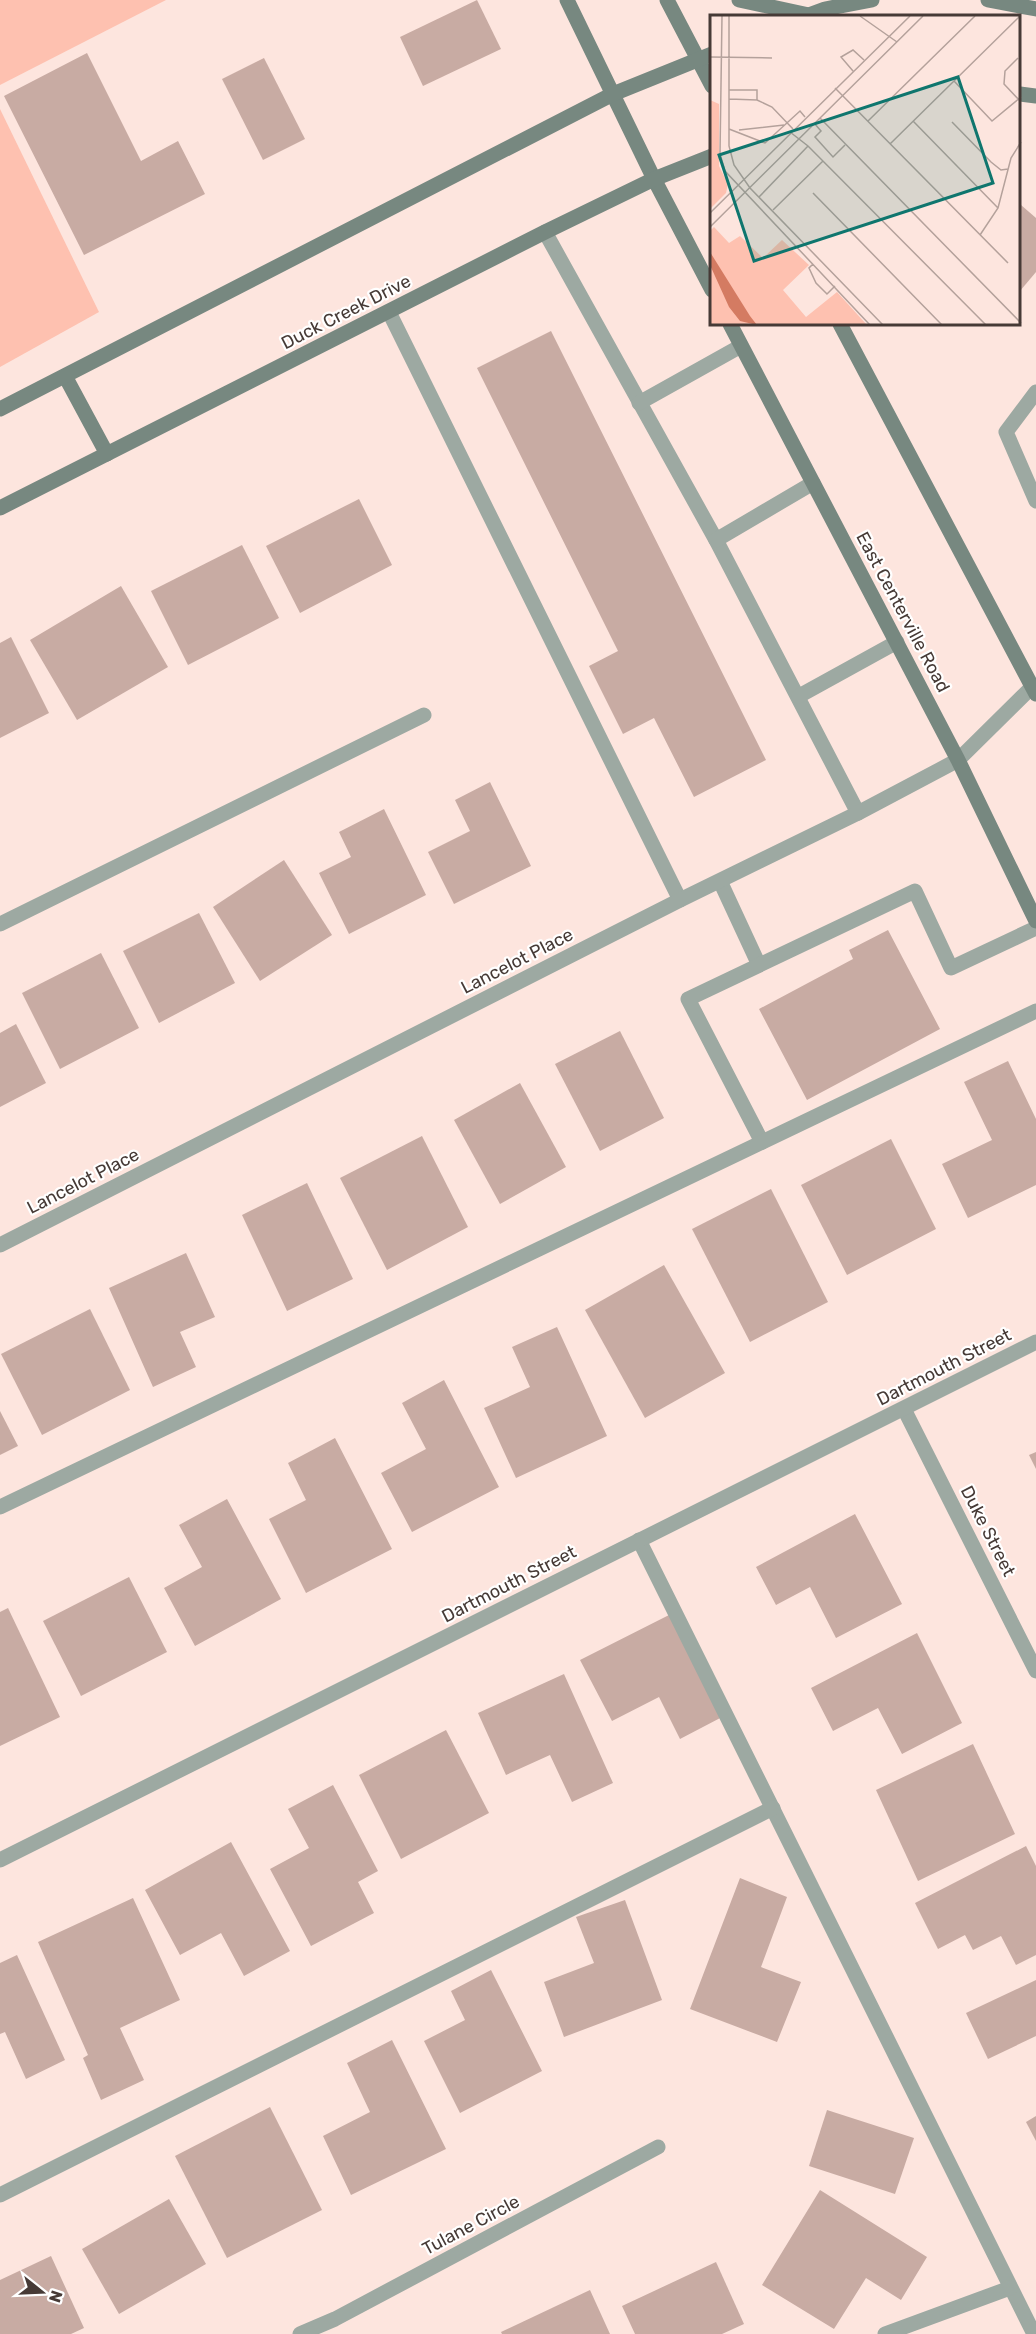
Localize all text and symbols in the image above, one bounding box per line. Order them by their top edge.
inset map [710,15,1021,326]
street label: Duck Creek Drive [278,270,414,354]
street label: East Centerville Road [851,528,955,696]
street label: Lancelot Place [457,923,577,999]
street label: Lancelot Place [23,1143,143,1219]
street label: Dartmouth Street [873,1324,1015,1410]
street label: Duke Street [956,1482,1020,1580]
street label: Dartmouth Street [438,1541,580,1627]
street label: Tulane Circle [419,2190,523,2260]
north arrow [12,2262,72,2322]
text: N [45,2288,67,2305]

